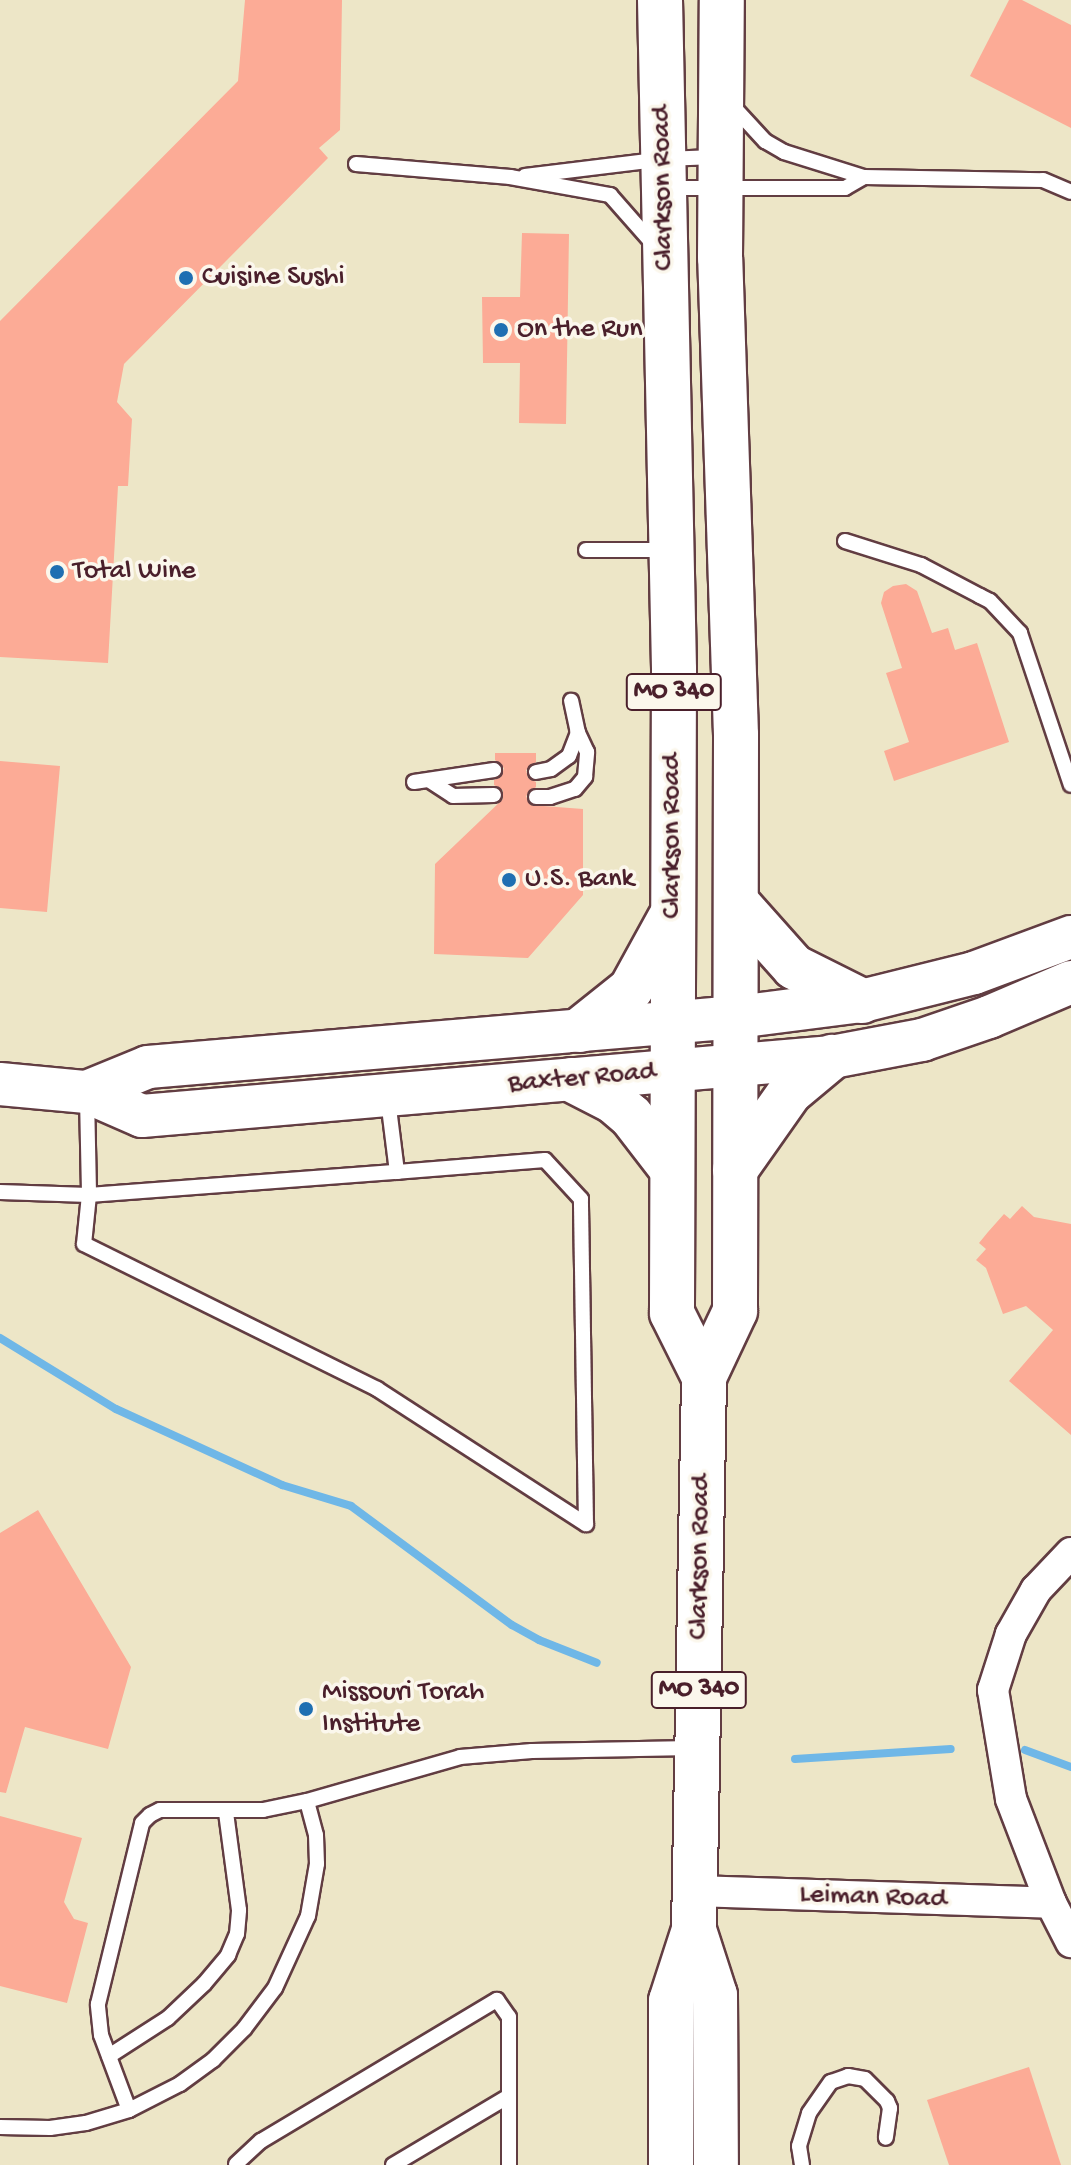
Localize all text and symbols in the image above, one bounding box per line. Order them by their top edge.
street label: Clarkson Road [646,105,682,271]
place label: Cuisine Sushi [202,261,345,295]
marker: Cuisine Sushi [177,269,195,287]
place label: On the Run [517,313,642,347]
marker: On the Run [492,321,510,339]
place label: Total Wine [73,555,196,589]
marker: Total Wine [48,563,66,581]
road number: MO 340 [624,670,724,714]
street label: Clarkson Road [656,753,690,919]
place label: U.S. Bank [525,863,634,897]
marker: U.S. Bank [500,871,518,889]
street label: Baxter Road [507,1056,657,1102]
street label: Clarkson Road [683,1474,719,1640]
road number: MO 340 [649,1668,749,1712]
place label: Missouri Torah Institute [322,1676,484,1742]
marker: Missouri Torah Institute [297,1700,315,1718]
street label: Leiman Road [799,1879,947,1917]

